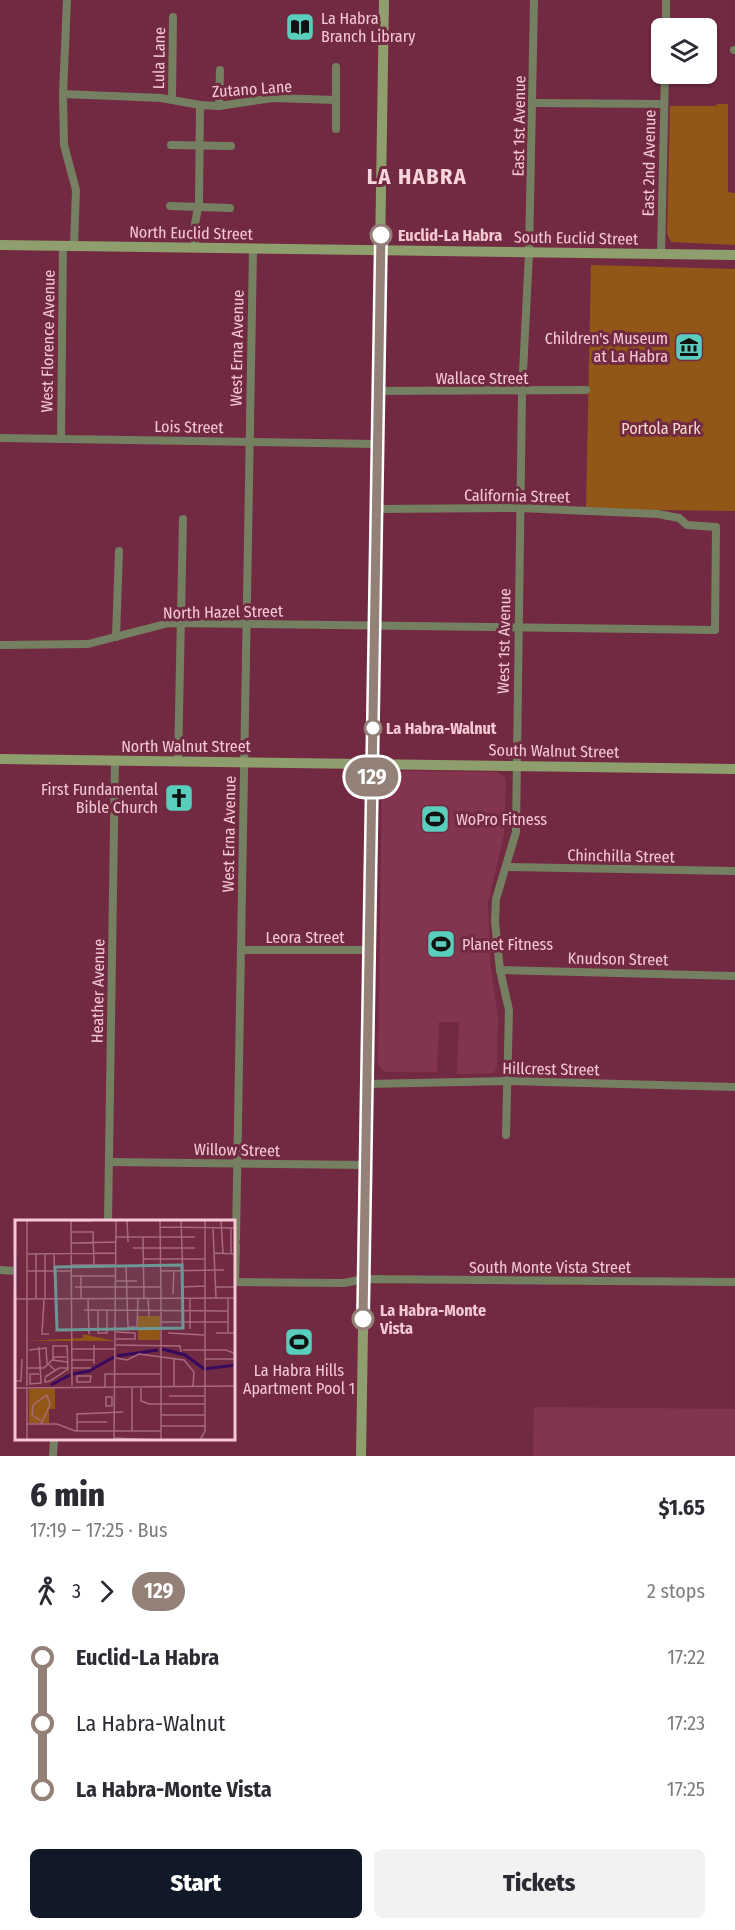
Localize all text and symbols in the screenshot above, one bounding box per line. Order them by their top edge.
place label: La Habra Branch Library [321,9,416,46]
library icon: La Habra Branch Library [284,11,316,43]
map controls [651,18,717,84]
button: layers [651,18,717,84]
street label: Lula Lane [149,27,169,89]
street label: East 1st Avenue [509,75,529,177]
street label: Zutano Lane [211,77,293,101]
street label: East 2nd Avenue [639,109,659,217]
district label: LA HABRA [367,163,467,190]
street label: North Euclid Street [129,222,254,244]
marker: Euclid-La Habra [370,224,392,246]
place label: Euclid-La Habra [398,226,502,245]
street label: South Euclid Street [514,227,639,249]
street label: West Florence Avenue [37,269,59,413]
street label: West Erna Avenue [226,289,248,406]
place label: Children's Museum at La Habra [545,329,668,366]
museum icon: Children's Museum at La Habra [673,331,705,363]
street label: Wallace Street [436,369,529,388]
street label: Lois Street [154,417,224,437]
park label: Portola Park [621,419,701,438]
street label: California Street [464,486,571,506]
street label: West 1st Avenue [494,588,514,694]
street label: North Hazel Street [163,601,284,623]
marker: La Habra-Walnut [364,719,382,737]
place label: La Habra-Walnut [386,719,497,738]
street label: North Walnut Street [121,737,252,756]
street label: South Walnut Street [488,740,620,762]
line badge: 129 [338,758,406,796]
text: 129 [357,764,387,790]
street label: West Erna Avenue [218,775,240,892]
place label: First Fundamental Bible Church [41,780,158,817]
church icon: First Fundamental Bible Church [163,782,195,814]
sports icon: WoPro Fitness [419,803,451,835]
place label: WoPro Fitness [456,810,547,829]
street label: Chinchilla Street [567,846,676,866]
street label: Leora Street [265,928,345,947]
sports icon: Planet Fitness [425,928,457,960]
place label: Planet Fitness [462,935,553,954]
street label: Heather Avenue [88,939,108,1043]
street label: Knudson Street [568,949,669,969]
street label: Hillcrest Street [502,1059,601,1079]
street label: Willow Street [194,1140,281,1160]
inset map [15,1220,236,1441]
street label: South Monte Vista Street [469,1258,632,1277]
place label: La Habra-Monte Vista [379,1301,486,1338]
marker: La Habra-Monte Vista [352,1308,374,1330]
sports icon: La Habra Hills Apartment Pool 1 [283,1326,315,1358]
place label: La Habra Hills Apartment Pool 1 [243,1361,355,1398]
text: 6 min [30,1475,105,1515]
text: $1.65 [659,1494,705,1521]
text: 17:19 – 17:25 · Bus [30,1518,167,1542]
icon: walk [30,1575,63,1608]
icon: forward [90,1575,123,1608]
text: 129 [144,1578,173,1604]
text: 3 [72,1579,81,1603]
text: 2 stops [647,1579,705,1603]
text: Euclid-La Habra [76,1644,219,1671]
text: 17:22 [667,1645,705,1669]
text: La Habra-Walnut [76,1710,226,1737]
text: 17:23 [667,1711,705,1735]
text: La Habra-Monte Vista [76,1776,272,1803]
text: 17:25 [667,1777,705,1801]
button: Start [30,1849,362,1918]
button: Tickets [374,1849,705,1918]

